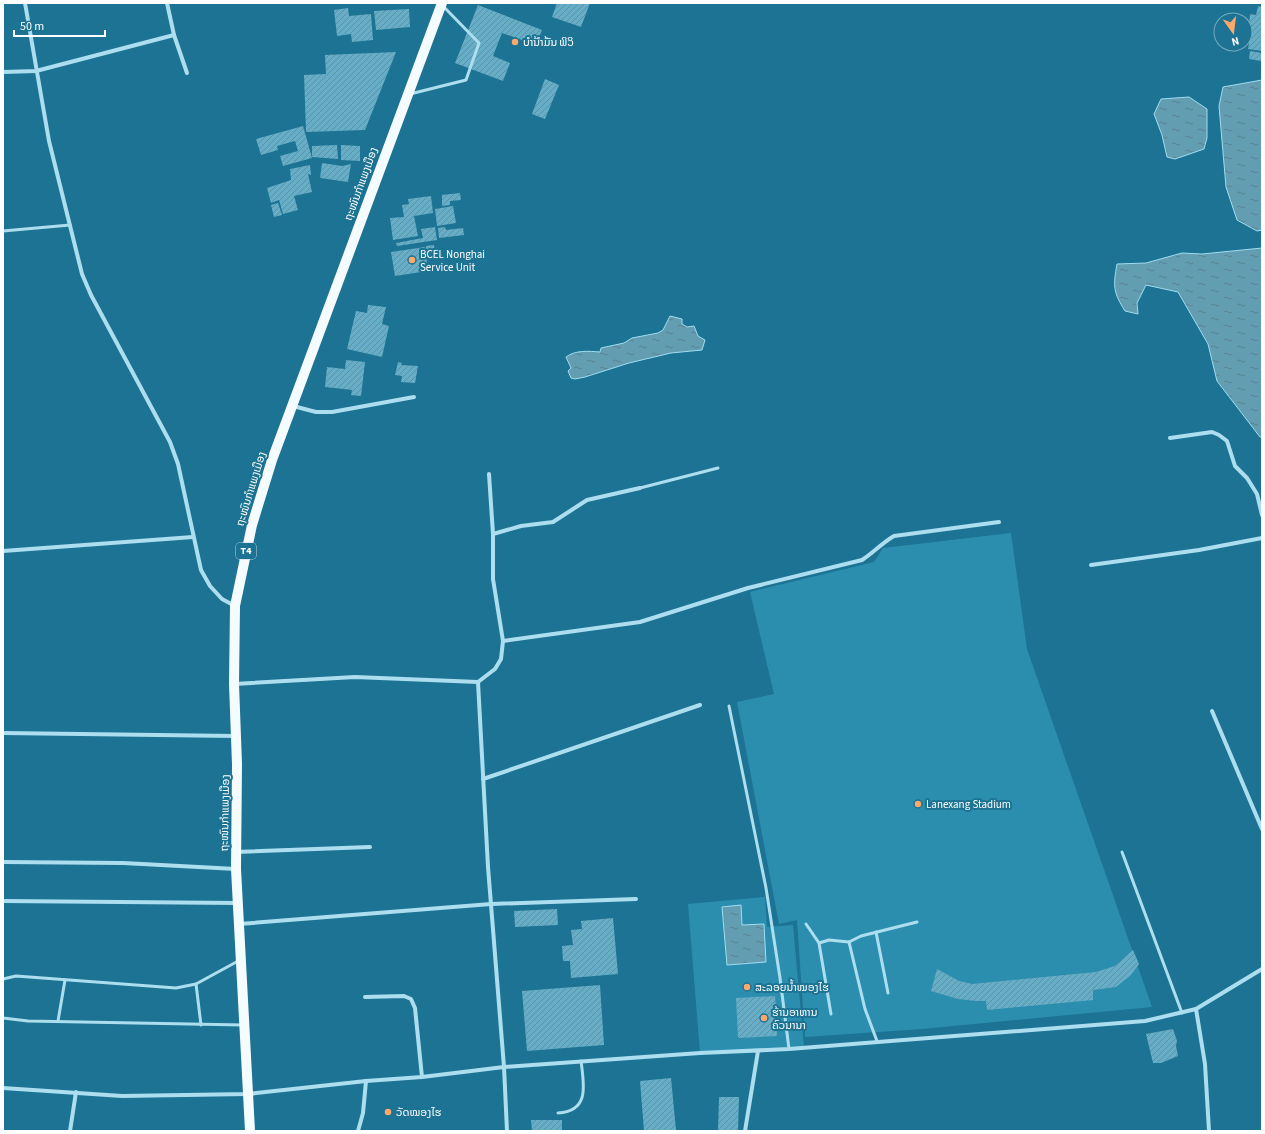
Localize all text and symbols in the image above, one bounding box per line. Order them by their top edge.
scale bar [14,12,105,38]
north arrow [1213,12,1253,52]
text: 50 m [20,18,44,35]
text: N [1230,33,1241,49]
place label: ບຳ້ນຳ້ມັນ ພິວິ [523,35,574,50]
marker: ບຳ້ນຳ້ມັນ ພິວິ [510,37,520,47]
street label: ຖະໜົນກຳແພງເມືອງ [341,145,381,223]
place label: BCEL Nonghai Service Unit [420,247,485,275]
marker: BCEL Nonghai Service Unit [407,255,417,265]
street label: ຖະໜົນກຳແພງເມືອງ [233,450,269,528]
road number: T4 [236,543,256,559]
street label: ຖະໜົນກຳແພງເມືອງ [217,774,233,852]
place label: Lanexang Stadium [926,797,1011,812]
marker: Lanexang Stadium [913,799,923,809]
place label: ສະລອຍນ້ຳໝອງໄຮ [755,979,829,995]
marker: ສະລອຍນ້ຳໝອງໄຮ [742,982,752,992]
place label: ຮ້ານອາຫານ ຄົວນານາ [772,1005,817,1033]
marker: ຮ້ານອາຫານ ຄົວນານາ [759,1013,769,1023]
place label: ວັດໝອງໄຮ [396,1105,442,1120]
marker: ວັດໝອງໄຮ [383,1107,393,1117]

